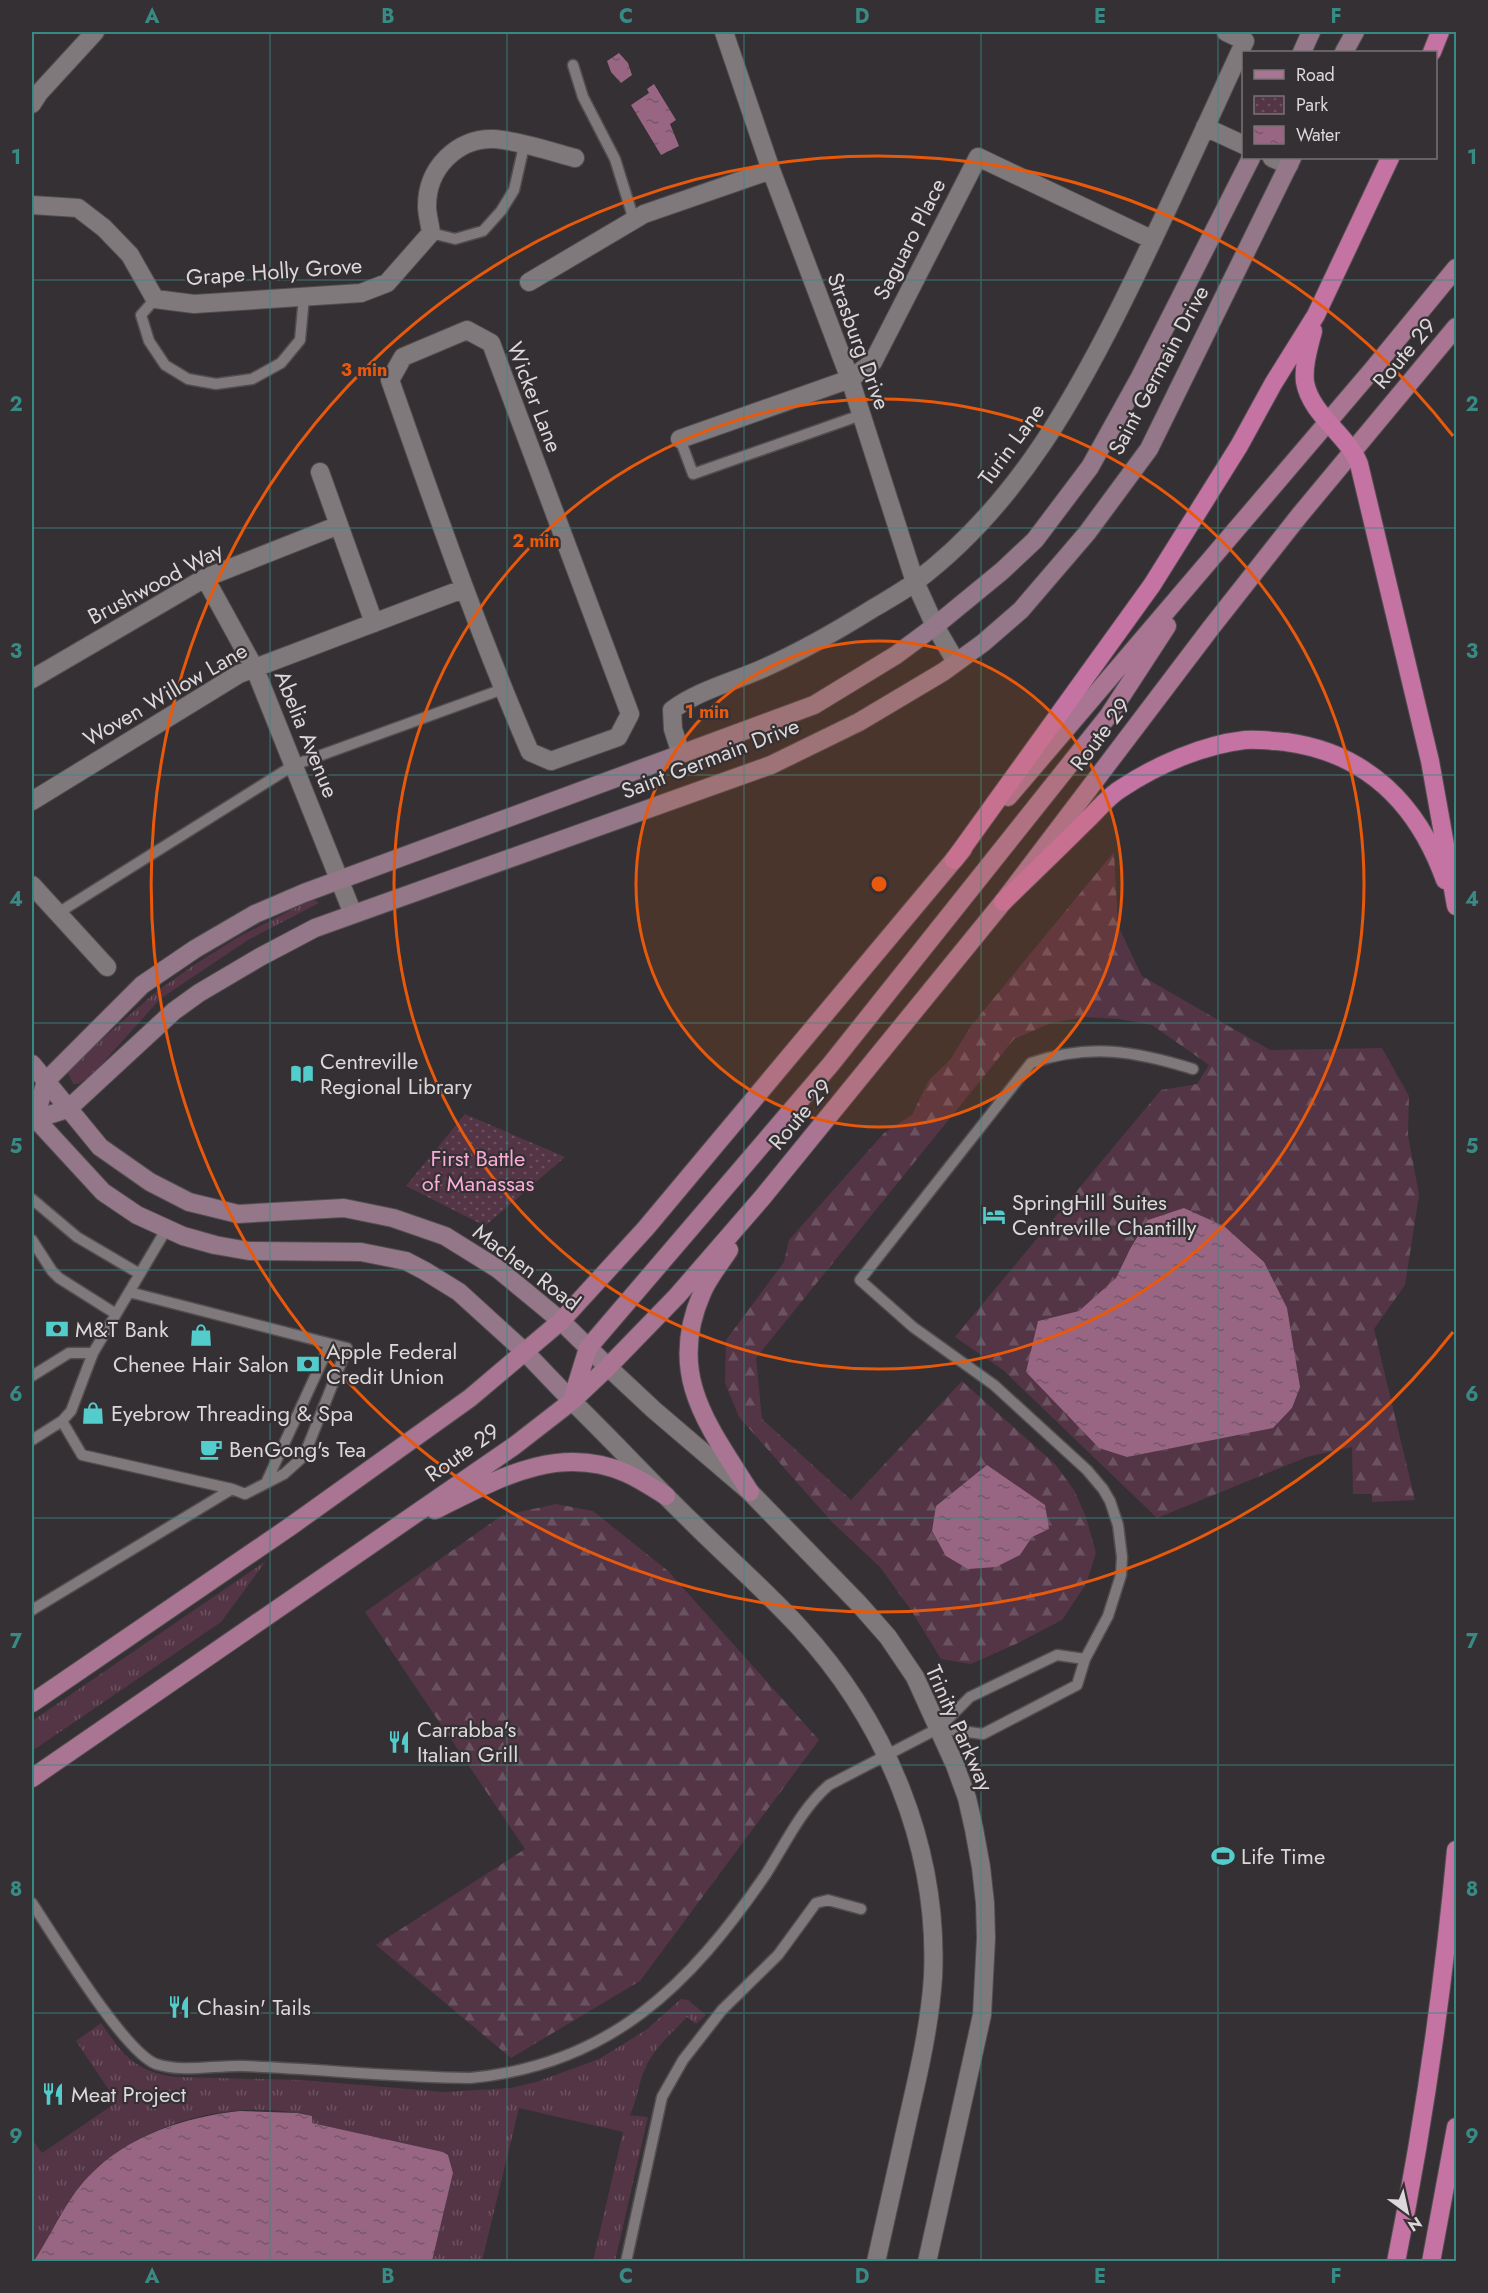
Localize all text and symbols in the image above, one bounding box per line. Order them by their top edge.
text: A [144,2,160,31]
text: B [381,2,395,31]
text: C [619,2,633,31]
text: D [855,2,869,31]
text: E [1094,2,1106,31]
text: F [1330,2,1342,31]
legend [1242,51,1437,159]
text: Road [1296,62,1335,88]
text: Park [1296,92,1328,118]
text: Water [1296,122,1341,148]
text: 1 [11,143,21,172]
text: 1 [1467,143,1477,172]
street label: Saguaro Place [865,173,953,305]
street label: Grape Holly Grove [185,249,363,293]
street label: Strasburg Drive [819,268,899,414]
street label: Saint Germain Drive [1100,279,1216,461]
street label: Route 29 [1365,310,1443,396]
street label: Wicker Lane [499,337,571,457]
text: 3 min [341,357,387,383]
text: 2 [9,390,23,419]
text: 2 [1465,390,1479,419]
street label: Turin Lane [970,396,1052,492]
text: 2 min [512,528,560,554]
street label: Brushwood Way [82,534,229,632]
street label: Woven Willow Lane [77,634,253,754]
text: 3 [10,637,22,666]
text: 3 [1466,637,1478,666]
street label: Abelia Avenue [267,665,347,803]
street label: Route 29 [1062,691,1138,777]
text: 1 min [685,699,729,725]
street label: Saint Germain Drive [616,709,804,807]
centre of rings [869,874,889,894]
text: 4 [9,885,23,914]
text: 4 [1465,885,1479,914]
place label: Centreville Regional Library [320,1045,472,1102]
library icon: Centreville Regional Library [289,1061,315,1087]
street label: Route 29 [761,1071,839,1157]
text: 5 [10,1132,23,1161]
text: 5 [1466,1132,1479,1161]
park label: First Battle of Manassas [422,1142,534,1199]
place label: SpringHill Suites Centreville Chantilly [1012,1186,1197,1243]
hotel icon: SpringHill Suites Centreville Chantilly [981,1202,1007,1228]
street label: Machen Road [466,1216,588,1318]
place label: M&T Bank [75,1313,169,1345]
bank icon: M&T Bank [44,1316,70,1342]
shop icon: Chenee Hair Salon [188,1322,214,1348]
place label: Apple Federal Credit Union [326,1335,457,1392]
place label: Chenee Hair Salon [113,1348,289,1380]
bank icon: Apple Federal Credit Union [295,1351,321,1377]
text: 6 [9,1380,23,1409]
text: 6 [1465,1380,1479,1409]
place label: Eyebrow Threading & Spa [111,1397,353,1429]
shop icon: Eyebrow Threading & Spa [80,1400,106,1426]
street label: Route 29 [418,1415,506,1489]
place label: BenGong's Tea [229,1433,366,1465]
cafe icon: BenGong's Tea [198,1436,224,1462]
text: 7 [10,1627,23,1656]
text: 7 [1466,1627,1479,1656]
street label: Trinity Parkway [918,1660,1002,1797]
place label: Carrabba's Italian Grill [417,1713,518,1770]
restaurant icon: Carrabba's Italian Grill [386,1729,412,1755]
place label: Life Time [1241,1840,1325,1872]
sports icon: Life Time [1210,1843,1236,1869]
text: 8 [10,1875,22,1904]
text: 8 [1466,1875,1478,1904]
place label: Chasin' Tails [197,1991,311,2023]
restaurant icon: Chasin' Tails [166,1994,192,2020]
place label: Meat Project [71,2078,187,2110]
restaurant icon: Meat Project [40,2081,66,2107]
text: 9 [9,2122,23,2151]
text: 9 [1465,2122,1479,2151]
north arrow [1377,2182,1437,2242]
text: N [1403,2211,1426,2237]
text: A [144,2262,160,2291]
text: B [381,2262,395,2291]
text: C [619,2262,633,2291]
text: D [855,2262,869,2291]
text: E [1094,2262,1106,2291]
text: F [1330,2262,1342,2291]

